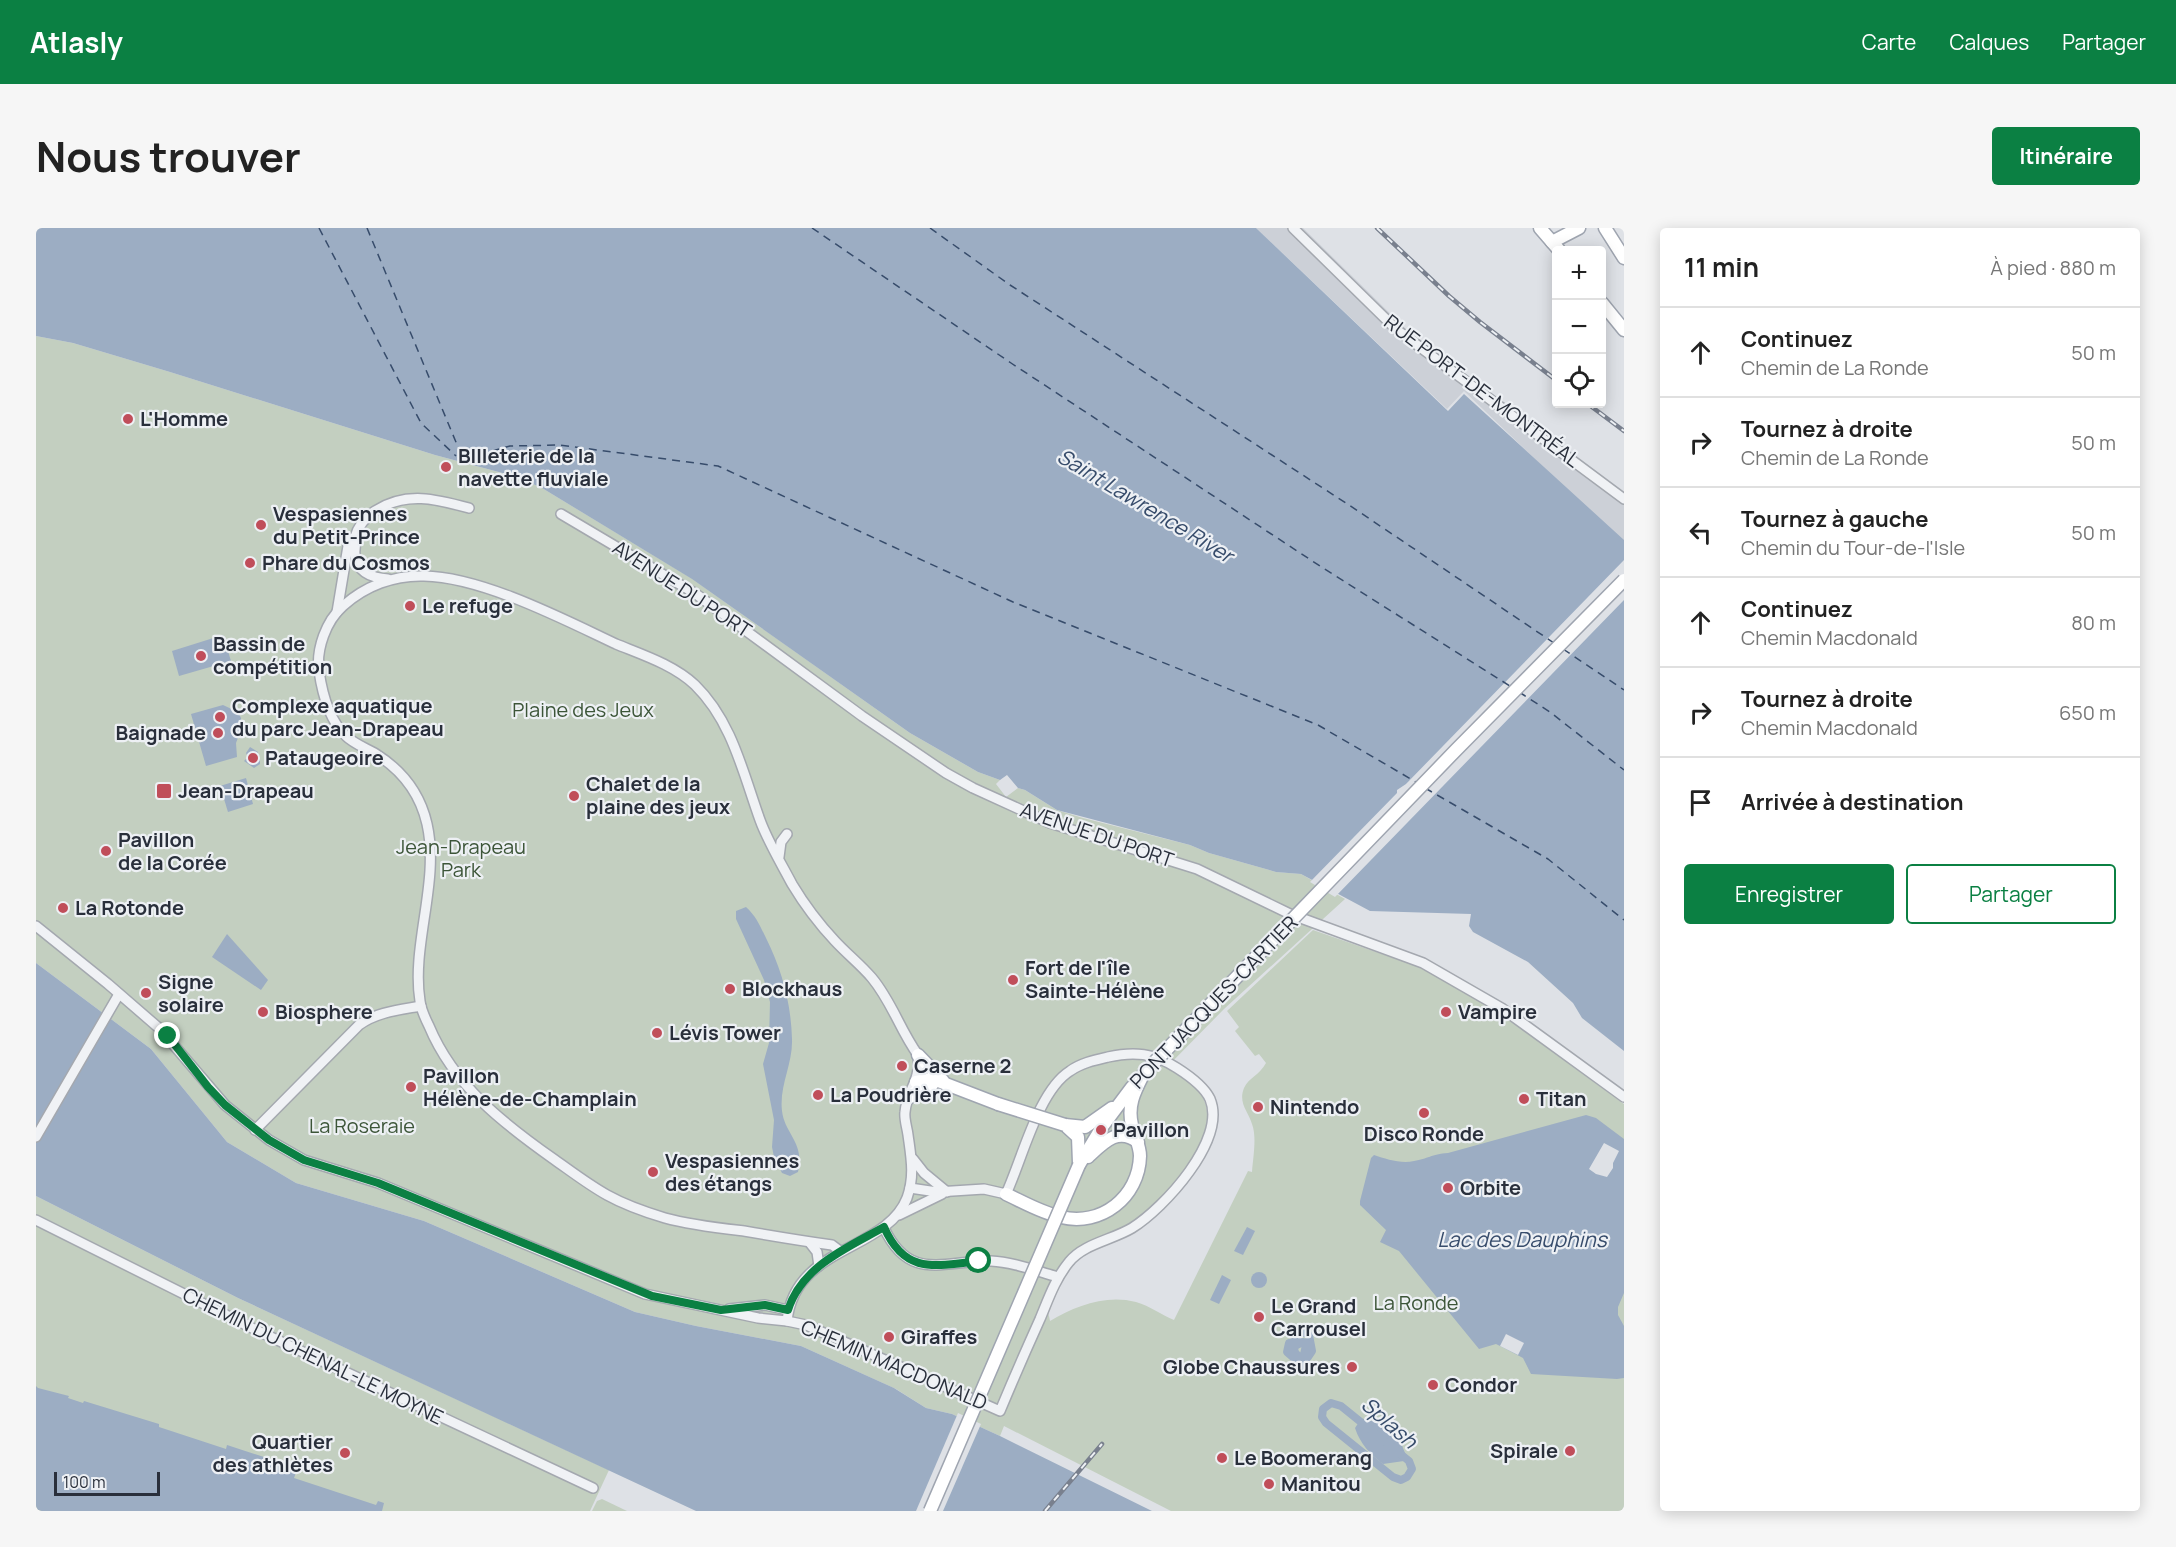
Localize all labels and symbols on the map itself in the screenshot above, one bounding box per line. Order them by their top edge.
street label: RUE PORT-DE-MONTRÉAL [1379,308,1586,473]
place label: L'Homme [140,405,228,432]
marker: L'Homme [121,412,135,426]
place label: BIlleterie de la navette fluviale [458,442,609,492]
water label: Saint Lawrence River [1052,442,1241,570]
marker: BIlleterie de la navette fluviale [439,460,453,474]
place label: Vespasiennes du Petit-Prince [273,500,420,550]
marker: Vespasiennes du Petit-Prince [254,518,268,532]
street label: AVENUE DU PORT [608,534,757,644]
place label: Phare du Cosmos [262,549,430,576]
marker: Phare du Cosmos [243,556,257,570]
place label: Le refuge [422,592,513,619]
marker: Le refuge [403,599,417,613]
place label: Bassin de compétition [213,630,332,680]
marker: Bassin de compétition [194,649,208,663]
place label: Complexe aquatique du parc Jean-Drapeau [232,692,444,742]
park label: Plaine des Jeux [512,696,654,723]
marker: Complexe aquatique du parc Jean-Drapeau [213,710,227,724]
place label: Baignade [116,719,206,746]
marker: Baignade [211,726,225,740]
place label: Pataugeoire [265,744,384,771]
marker: Pataugeoire [246,751,260,765]
place label: Chalet de la plaine des jeux [586,770,730,820]
place label: Jean-Drapeau [178,777,314,804]
marker: Jean-Drapeau [155,782,173,800]
marker: Chalet de la plaine des jeux [567,789,581,803]
street label: AVENUE DU PORT [1017,796,1177,873]
place label: Pavillon de la Corée [118,826,227,876]
park label: Jean-Drapeau Park [396,833,526,883]
marker: Pavillon de la Corée [99,844,113,858]
place label: La Rotonde [75,894,184,921]
marker: La Rotonde [56,901,70,915]
street label: PONT JACQUES-CARTIER [1124,909,1304,1094]
place label: Fort de l'île Sainte-Hélène [1025,954,1165,1004]
place label: Signe solaire [158,968,224,1018]
marker: Fort de l'île Sainte-Hélène [1006,973,1020,987]
place label: Blockhaus [742,975,842,1002]
marker: Blockhaus [723,982,737,996]
marker: Signe solaire [139,986,153,1000]
place label: Biosphere [275,998,373,1025]
place label: Vampire [1458,998,1537,1025]
marker: Biosphere [256,1005,270,1019]
marker: Vampire [1439,1005,1453,1019]
place label: Lévis Tower [669,1019,781,1046]
route end [154,1022,180,1048]
marker: Lévis Tower [650,1026,664,1040]
place label: Caserne 2 [914,1052,1011,1079]
marker: Caserne 2 [895,1059,909,1073]
place label: Pavillon Hélène-de-Champlain [423,1062,637,1112]
marker: Pavillon Hélène-de-Champlain [404,1080,418,1094]
place label: La Poudrière [830,1081,951,1108]
place label: Titan [1536,1085,1586,1112]
marker: La Poudrière [811,1088,825,1102]
marker: Titan [1517,1092,1531,1106]
place label: Nintendo [1270,1093,1359,1120]
marker: Nintendo [1251,1100,1265,1114]
marker: Disco Ronde [1417,1106,1431,1120]
park label: La Roseraie [309,1112,415,1139]
place label: Pavillon [1113,1116,1189,1143]
place label: Disco Ronde [1364,1120,1484,1147]
marker: Pavillon [1094,1123,1108,1137]
place label: Vespasiennes des étangs [665,1147,799,1197]
marker: Vespasiennes des étangs [646,1165,660,1179]
place label: Orbite [1460,1174,1521,1201]
marker: Orbite [1441,1181,1455,1195]
water label: Lac des Dauphins [1437,1225,1609,1253]
route start [965,1247,991,1273]
street label: CHEMIN DU CHENAL-LE MOYNE [178,1281,448,1431]
park label: La Ronde [1373,1289,1459,1316]
place label: Le Grand Carrousel [1271,1292,1366,1342]
marker: Le Grand Carrousel [1252,1310,1266,1324]
street label: CHEMIN MACDONALD [797,1313,991,1416]
place label: Giraffes [901,1323,977,1350]
marker: Giraffes [882,1330,896,1344]
place label: Globe Chaussures [1163,1353,1340,1380]
marker: Globe Chaussures [1345,1360,1359,1374]
place label: Condor [1445,1371,1517,1398]
marker: Condor [1426,1378,1440,1392]
water label: Splash [1356,1390,1425,1455]
place label: Quartier des athlètes [212,1428,333,1478]
place label: Spirale [1490,1437,1558,1464]
place label: Le Boomerang [1234,1444,1372,1471]
marker: Spirale [1563,1444,1577,1458]
marker: Quartier des athlètes [338,1446,352,1460]
marker: Le Boomerang [1215,1451,1229,1465]
scale bar [54,1469,160,1496]
place label: Manitou [1281,1470,1361,1497]
marker: Manitou [1262,1477,1276,1491]

